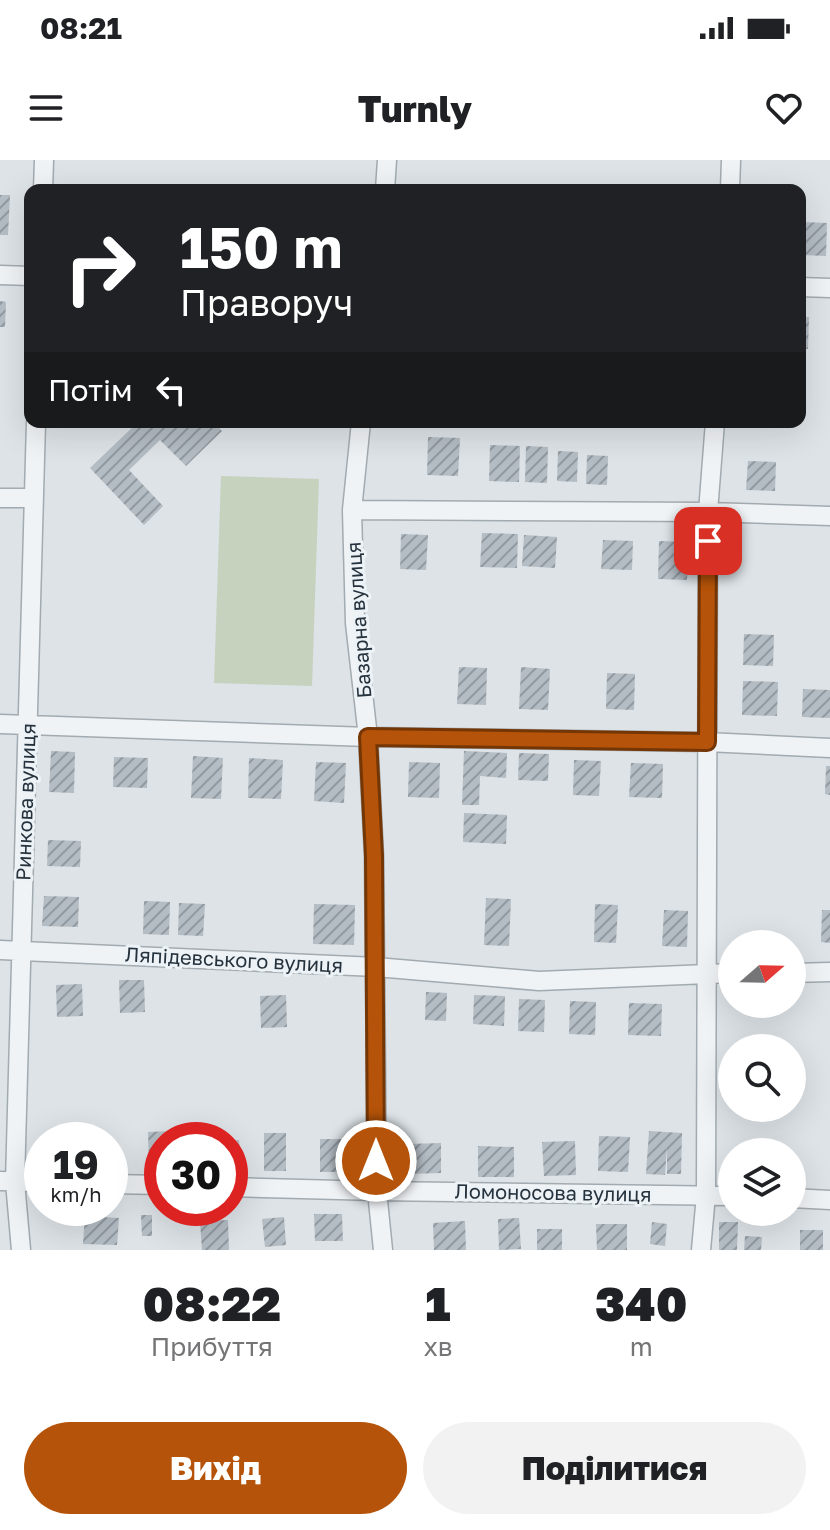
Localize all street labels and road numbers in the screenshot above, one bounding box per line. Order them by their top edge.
street label: Базарна вулиця [341,541,375,699]
street label: Ринкова вулиця [10,723,40,881]
street label: Ляпідевського вулиця [124,941,344,977]
street label: Ломоносова вулиця [454,1178,652,1206]

